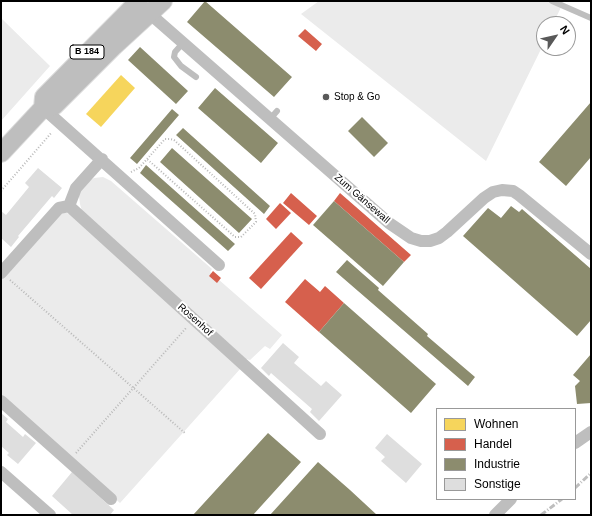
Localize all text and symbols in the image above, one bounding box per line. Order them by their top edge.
north arrow [536,16,576,56]
text: N [558,23,572,36]
road number: B 184 [70,45,104,59]
place label: Stop & Go [334,91,380,103]
marker: Stop & Go [321,92,331,102]
street label: Zum Gänsewall [332,172,392,226]
street label: Rosenhof [175,301,215,339]
legend [436,408,576,500]
text: Wohnen [474,417,518,431]
text: Handel [474,437,512,451]
text: Industrie [474,457,520,471]
text: Sonstige [474,477,521,491]

